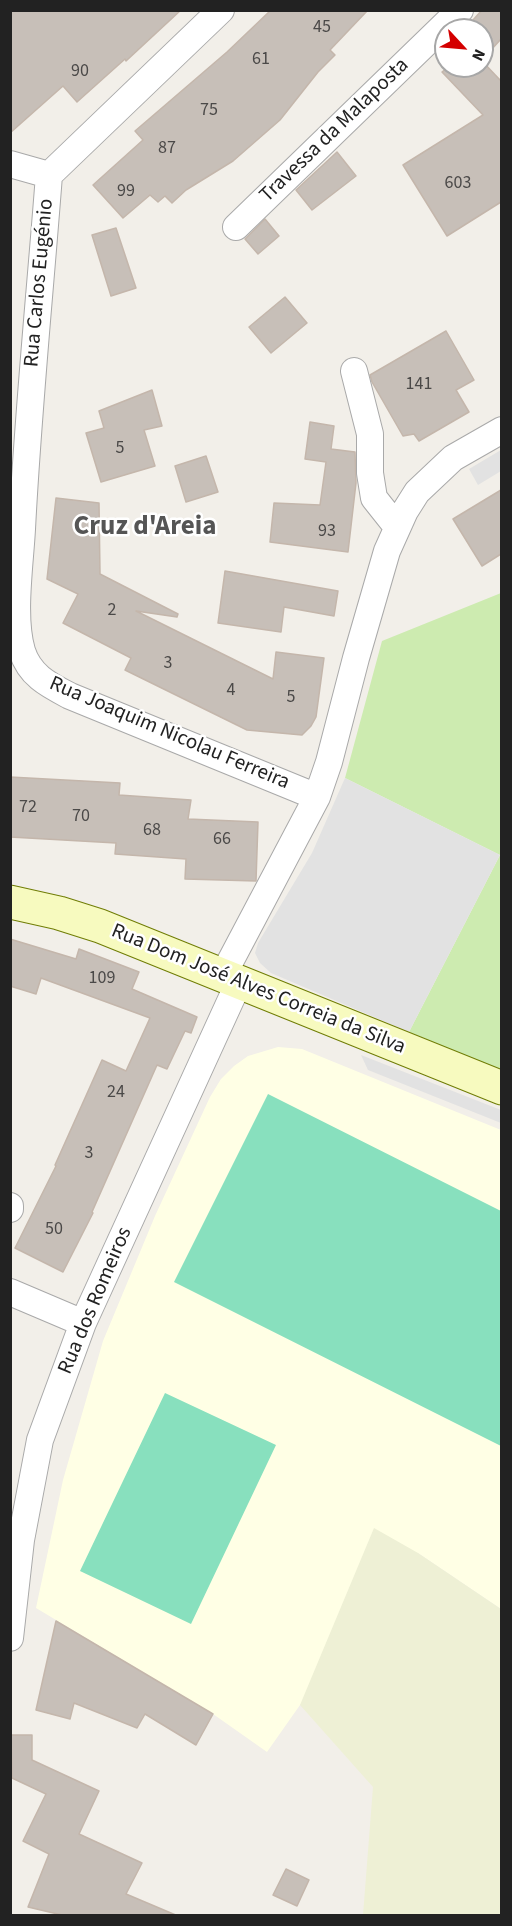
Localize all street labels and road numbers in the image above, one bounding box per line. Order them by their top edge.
street label: Travessa da Malaposta [255,54,415,208]
street label: Rua Carlos Eugénio [20,198,60,368]
street label: Rua Joaquim Nicolau Ferreira [45,672,293,796]
street label: Rua Dom José Alves Correia da Silva [107,919,409,1061]
street label: Rua dos Romeiros [54,1224,138,1378]

